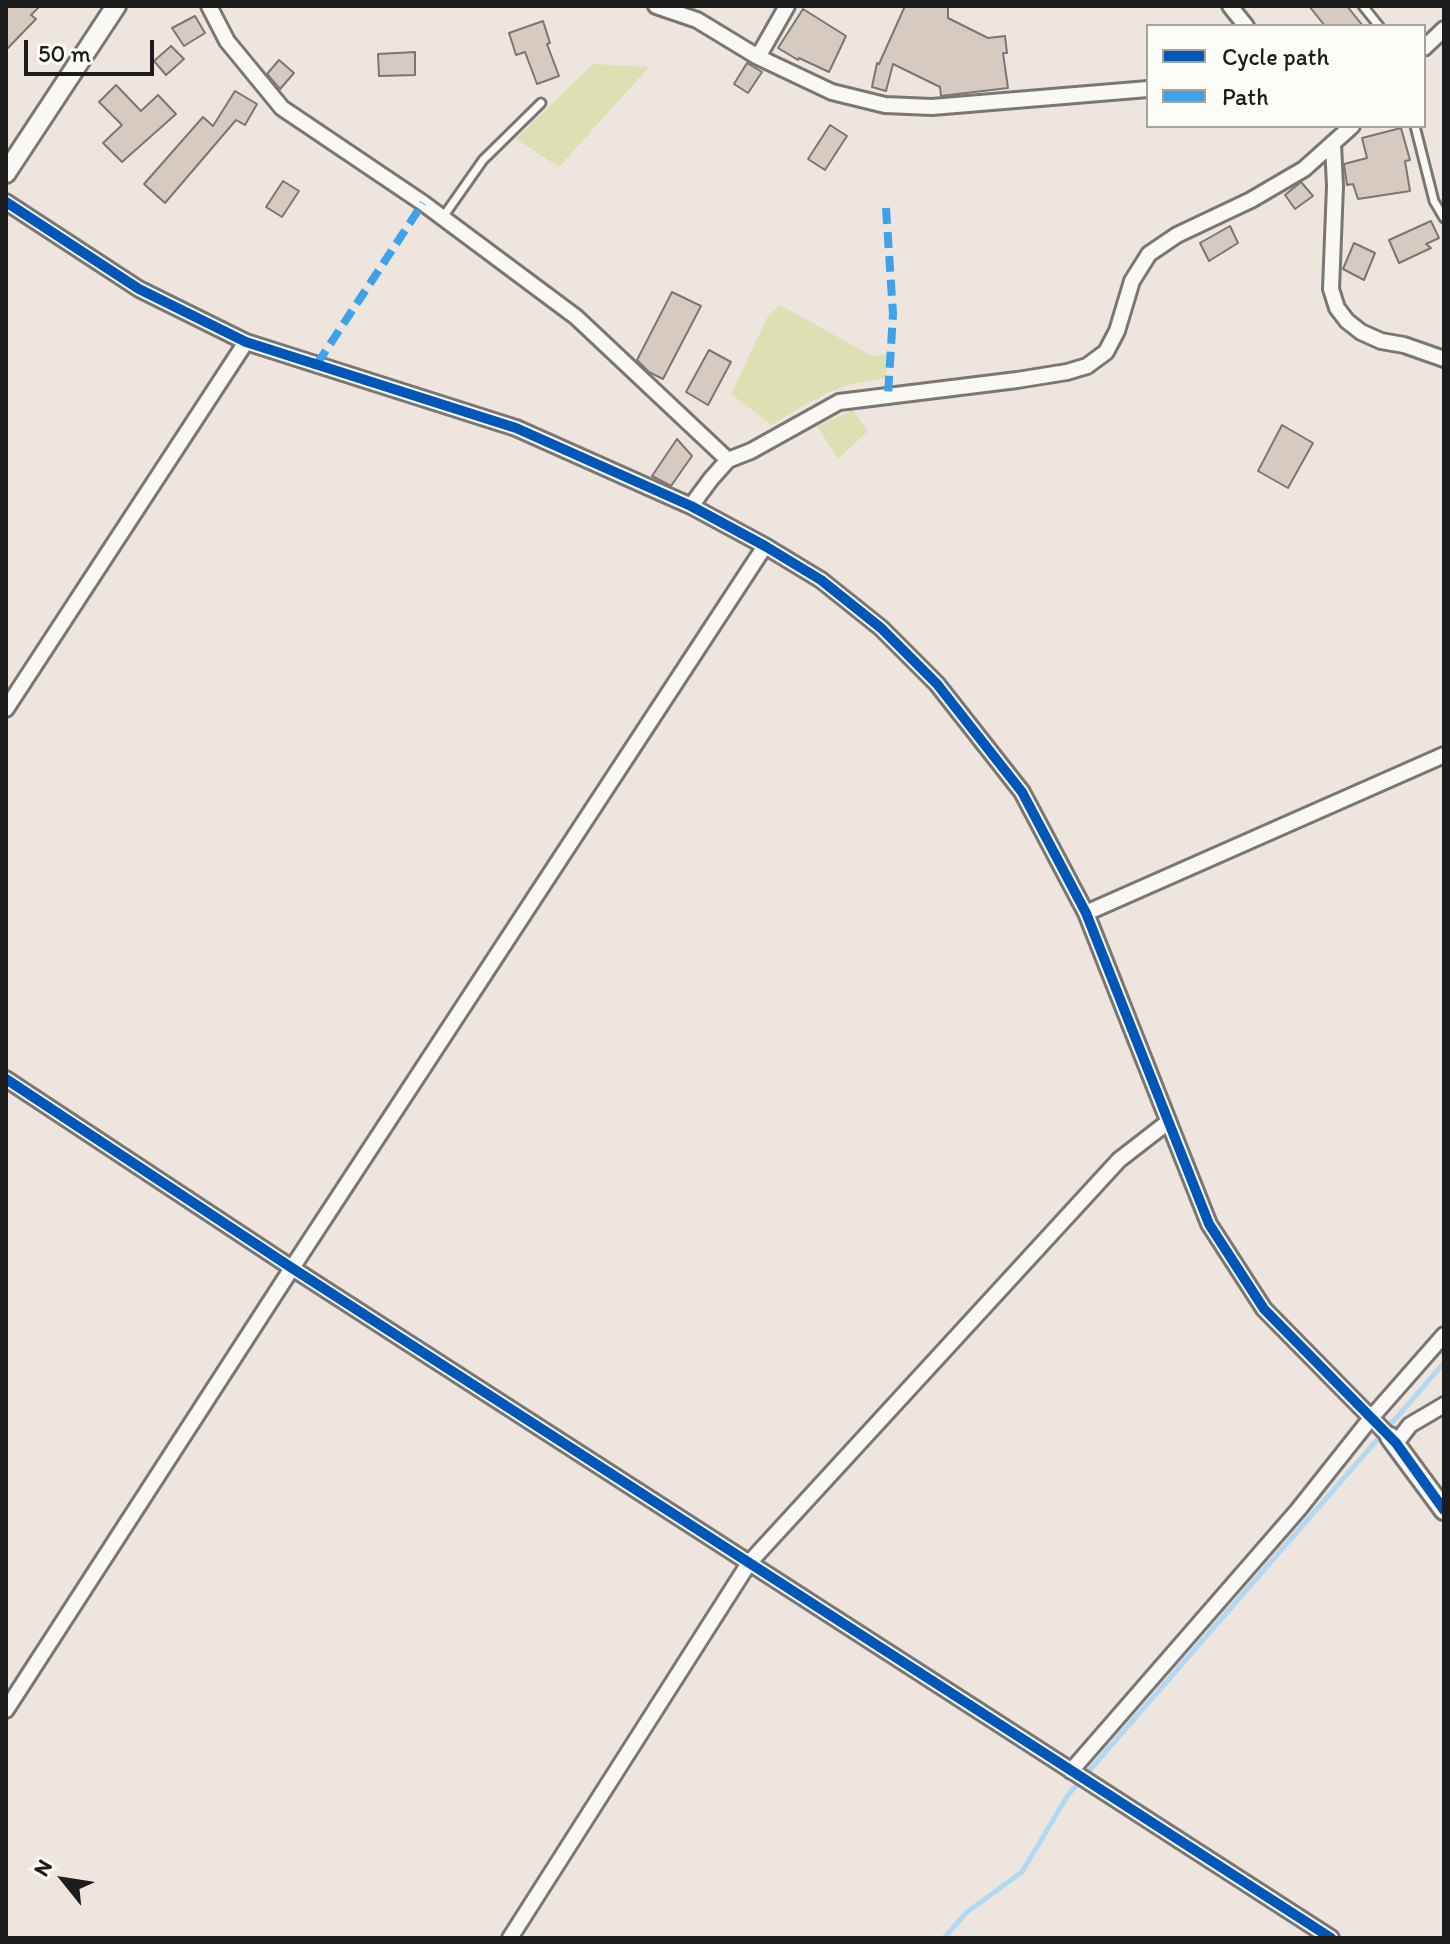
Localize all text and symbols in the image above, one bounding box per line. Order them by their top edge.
scale bar [28,24,158,74]
legend [1146,24,1426,128]
text: 50 m [38,39,91,68]
text: Cycle path [1222,42,1329,71]
text: Path [1222,82,1269,111]
north arrow [24,1840,104,1920]
text: N [27,1855,58,1881]

